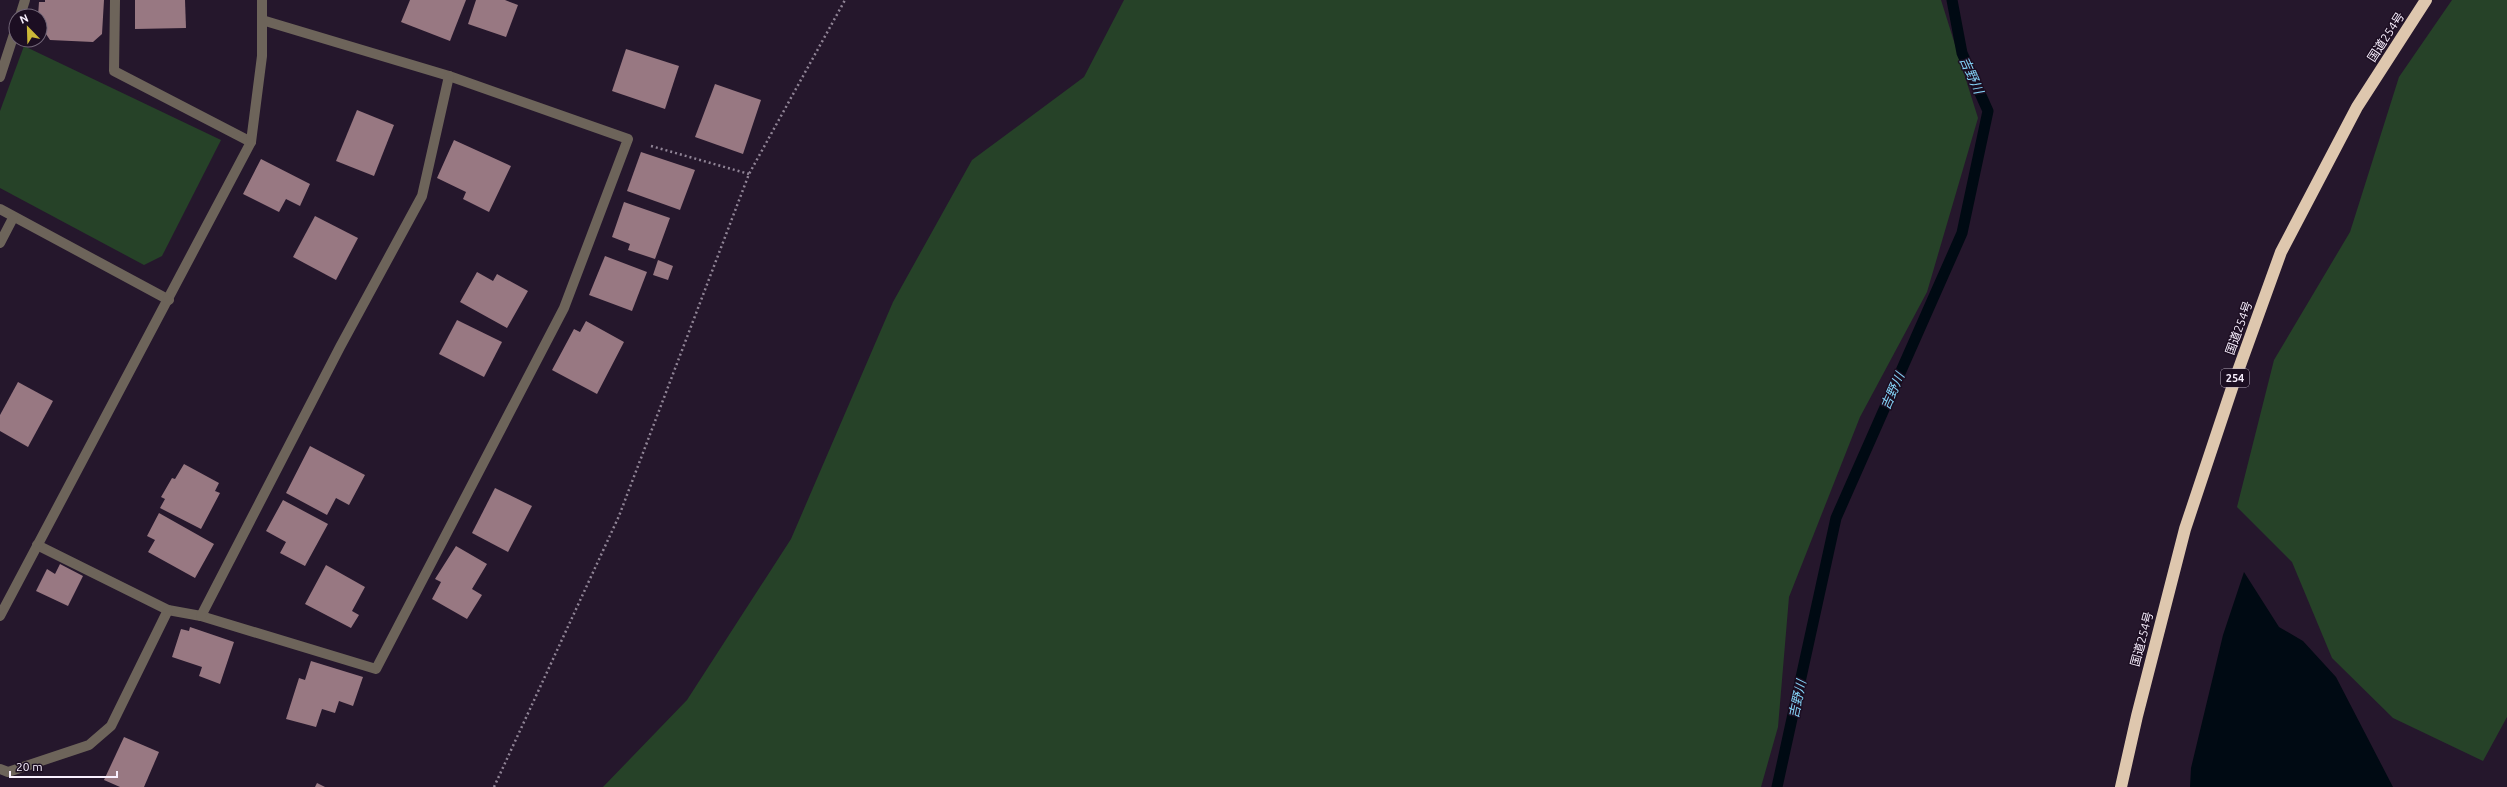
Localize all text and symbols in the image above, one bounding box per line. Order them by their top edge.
north arrow [8,8,48,48]
street label: 国道254号 [2365,10,2406,64]
text: N [18,12,30,26]
water label: 吉野川 [1958,54,1987,97]
street label: 国道254号 [2223,299,2254,357]
water label: 吉野川 [1878,369,1907,412]
road number: 254 [2221,369,2249,387]
street label: 国道254号 [2128,610,2155,668]
water label: 吉野川 [1786,677,1808,720]
scale bar [10,753,117,779]
text: 20 m [16,760,43,773]

